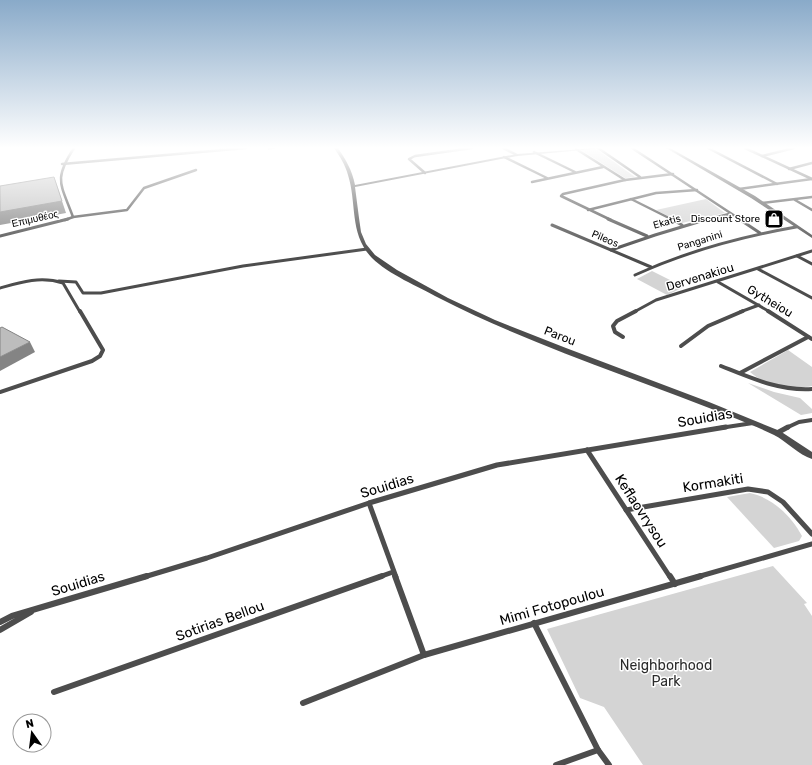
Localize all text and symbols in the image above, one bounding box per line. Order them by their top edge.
street label: Επιμυθέος [11,208,60,230]
shop icon: Discount Store [763,208,785,230]
street label: Ekatis [652,212,682,232]
place label: Discount Store [691,213,760,225]
street label: Pileos [590,228,620,250]
street label: Panganini [676,228,724,254]
street label: Dervenakiou [665,260,735,294]
street label: Gytheiou [745,282,795,320]
street label: Parou [542,324,578,348]
street label: Souidias [676,405,734,431]
street label: Souidias [358,470,416,502]
street label: Kormakiti [682,470,744,496]
street label: Keflaovrysou [611,471,671,551]
street label: Souidias [49,568,107,600]
street label: Mimi Fotopoulou [498,583,606,629]
street label: Sotirias Bellou [173,597,267,645]
park label: Neighborhood Park [620,657,712,690]
north arrow [12,713,52,753]
text: N [24,716,35,731]

